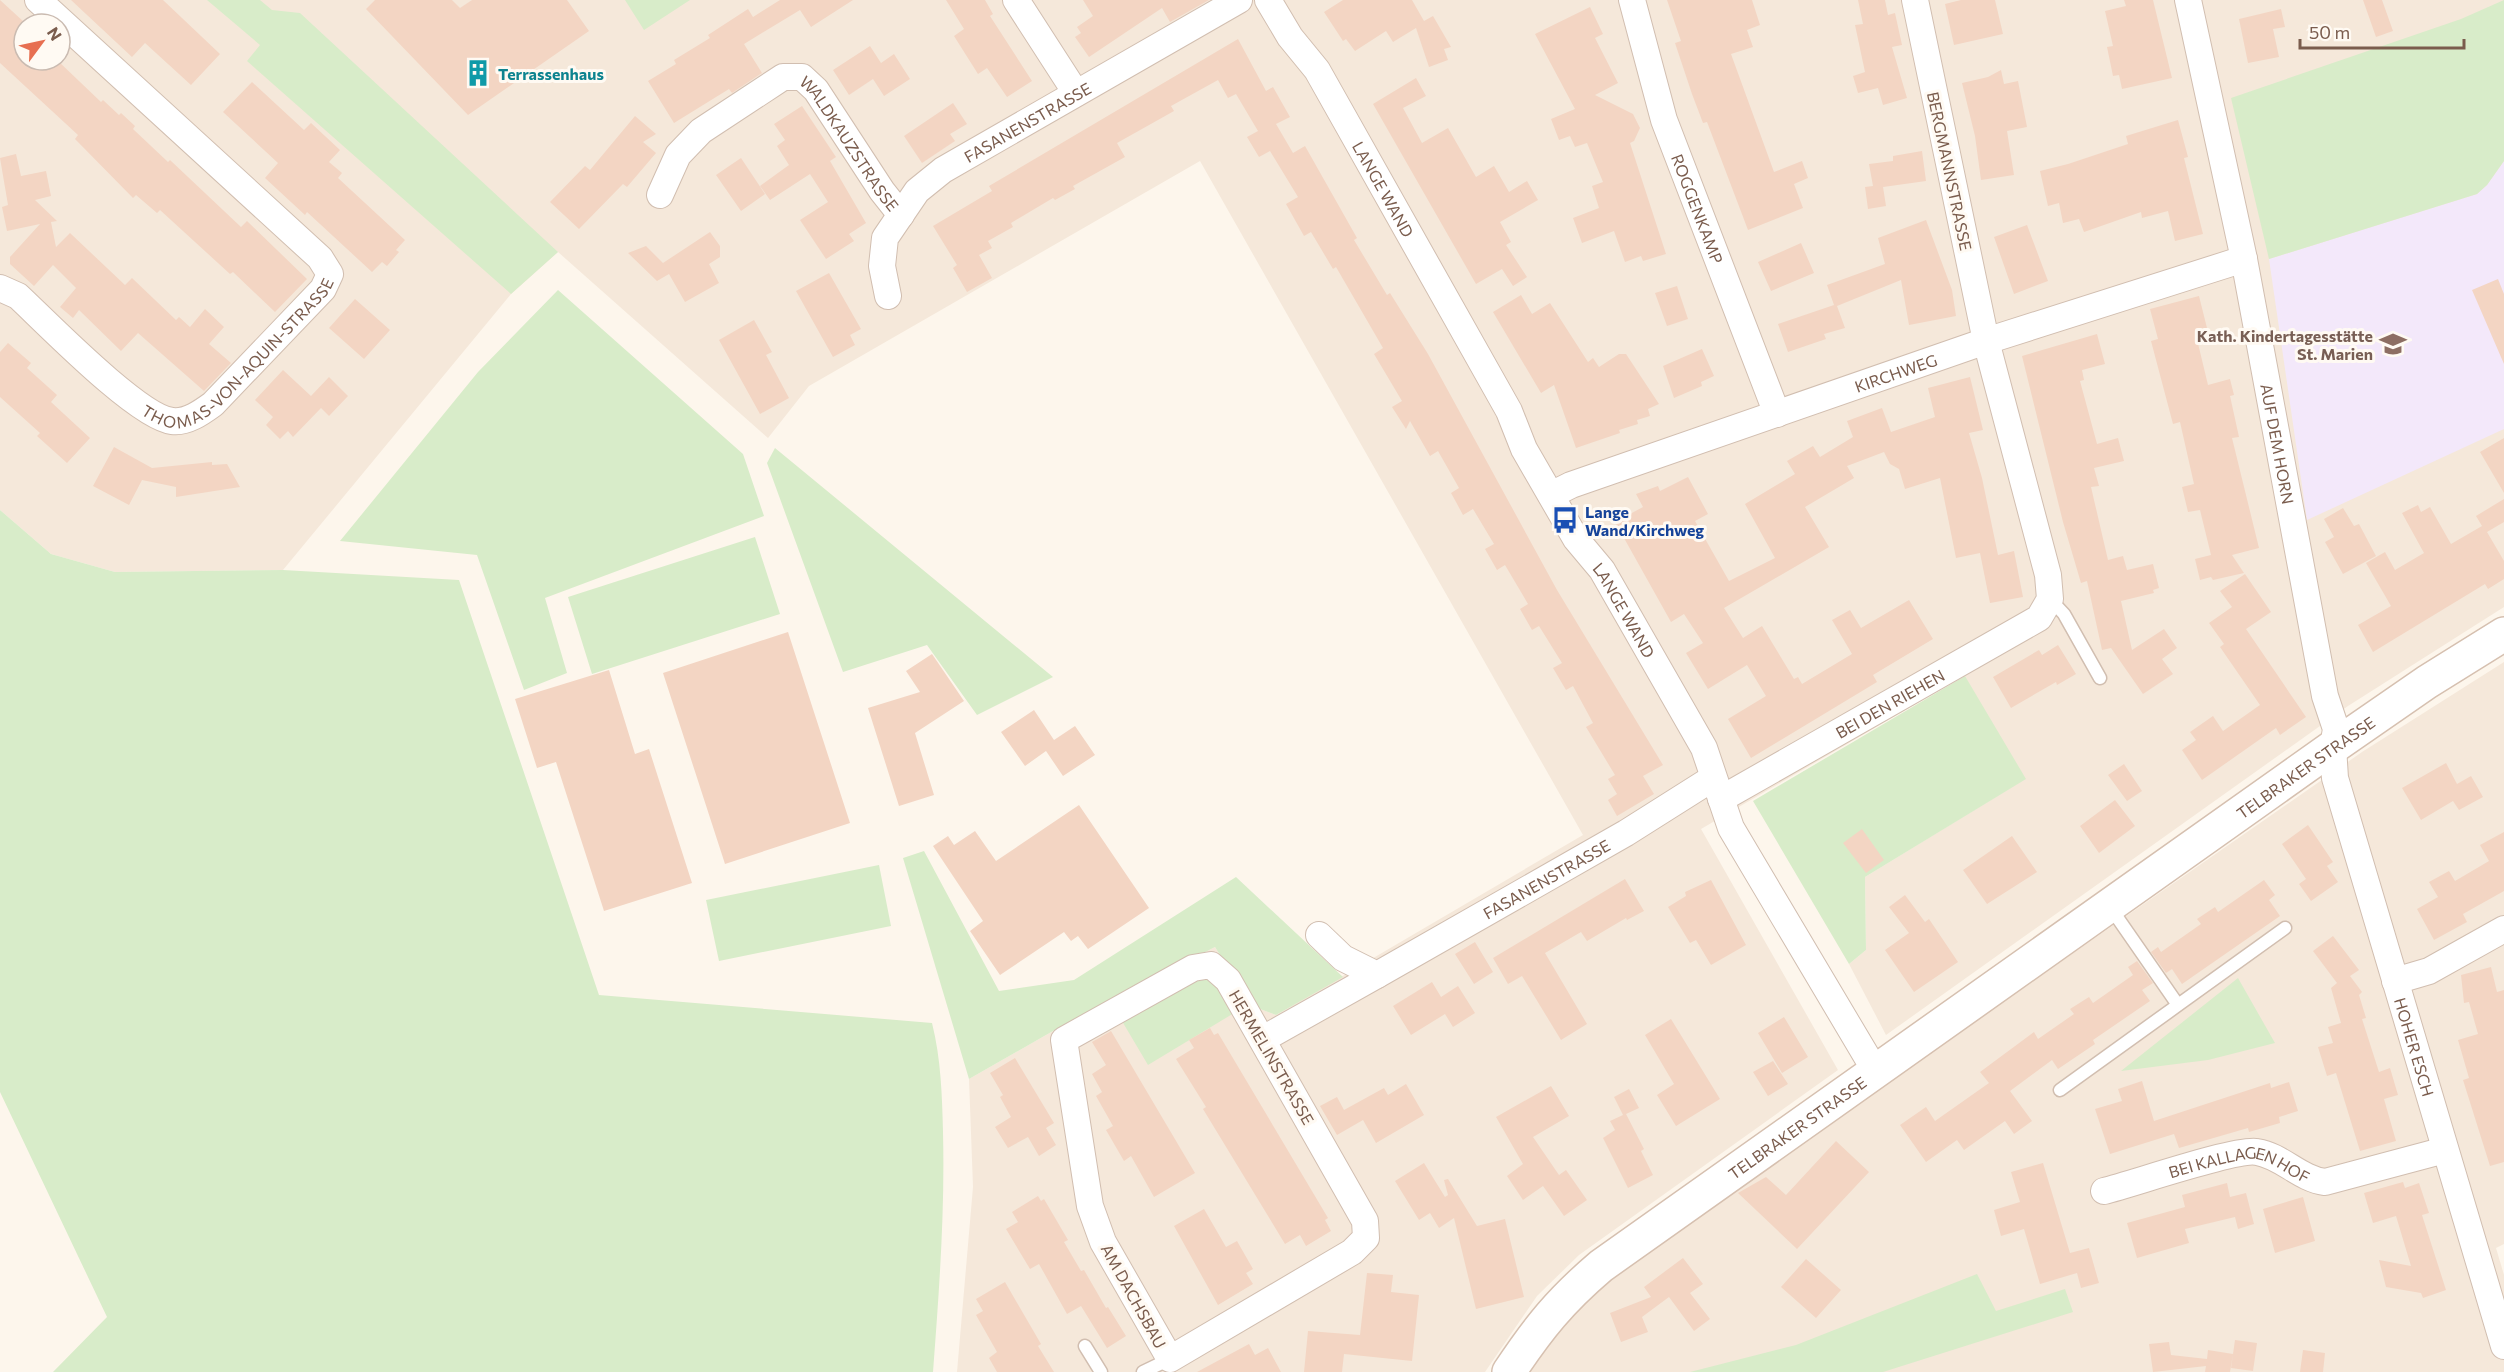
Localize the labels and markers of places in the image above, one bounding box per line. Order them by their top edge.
building icon: Terrassenhaus [463,58,493,88]
place label: Terrassenhaus [498,64,604,83]
place label: Kath. Kindertagesstätte St. Marien [2197,326,2373,363]
school or university icon: Kath. Kindertagesstätte St. Marien [2378,329,2408,359]
place label: Lange Wand/Kirchweg [1585,502,1704,539]
bus stop icon: Lange Wand/Kirchweg [1550,505,1580,535]

